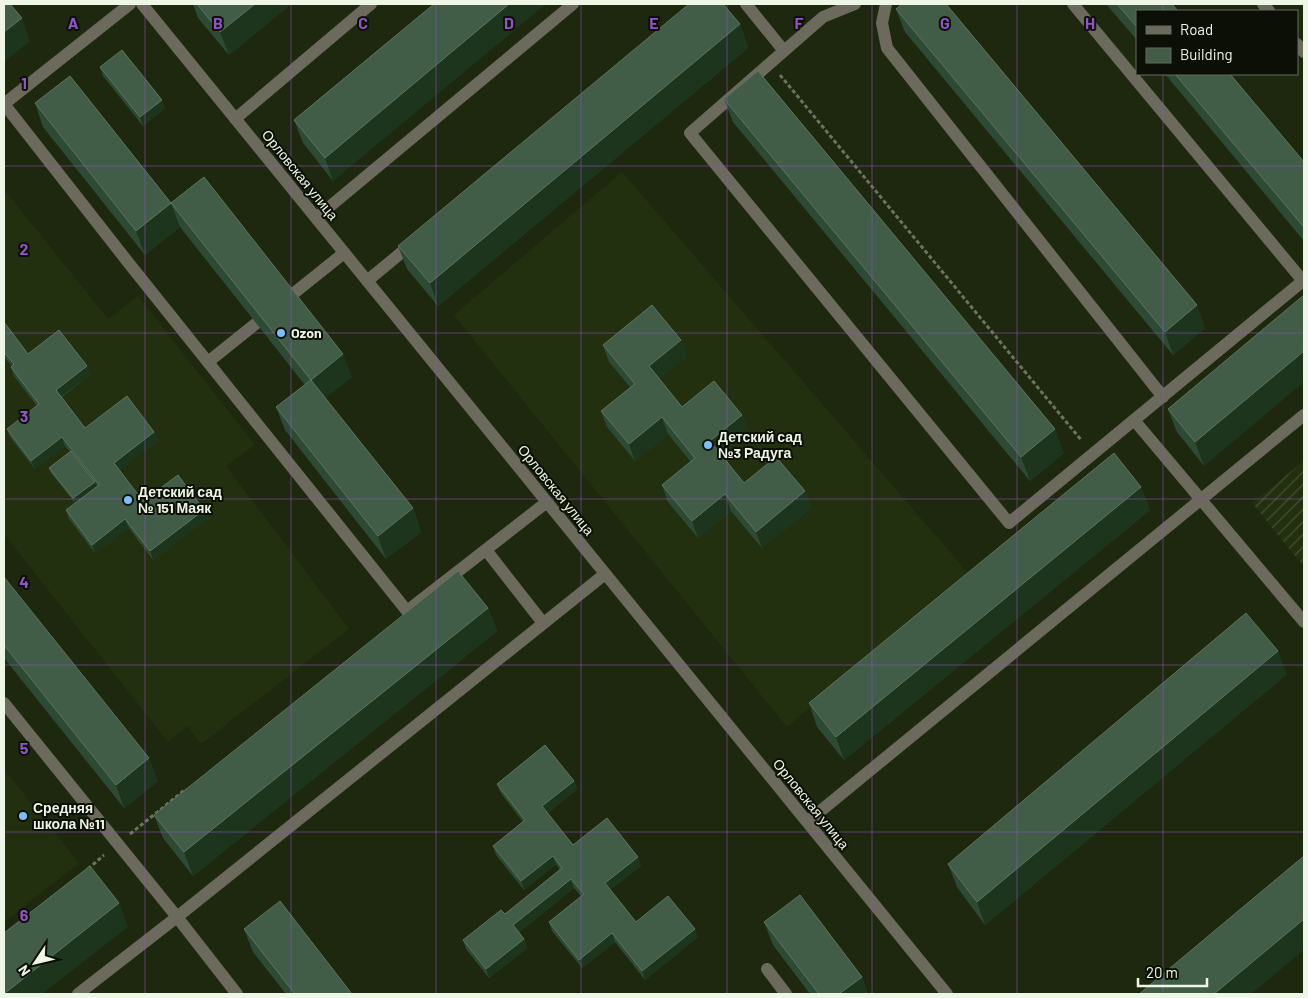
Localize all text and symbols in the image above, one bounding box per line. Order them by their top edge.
legend [1136,10,1298,75]
text: A [68,13,79,32]
text: B [213,13,223,32]
text: C [358,13,368,32]
text: D [504,13,514,32]
text: E [649,13,659,32]
text: F [795,13,804,32]
text: G [940,13,950,32]
text: H [1085,13,1095,32]
text: Road [1180,20,1213,38]
text: Building [1180,45,1233,63]
text: 1 [21,73,27,92]
street label: Орловская улица [259,126,342,224]
text: 2 [20,239,29,258]
place label: Ozon [291,324,322,341]
marker: Ozon [275,327,287,339]
text: 3 [20,406,28,425]
place label: Детский сад №3 Радуга [718,428,802,461]
marker: Детский сад №3 Радуга [702,439,714,451]
street label: Орловская улица [515,441,598,539]
place label: Детский сад № 151 Маяк [138,483,222,516]
marker: Детский сад № 151 Маяк [122,494,134,506]
text: 4 [19,572,29,591]
text: 5 [20,738,29,757]
street label: Орловская улица [770,755,853,853]
place label: Средняя школа №11 [33,799,105,832]
marker: Средняя школа №11 [17,810,29,822]
text: 6 [20,905,29,924]
north arrow [10,938,60,988]
scale bar [1138,956,1207,988]
text: N [14,962,34,979]
text: 20 m [1146,963,1178,981]

